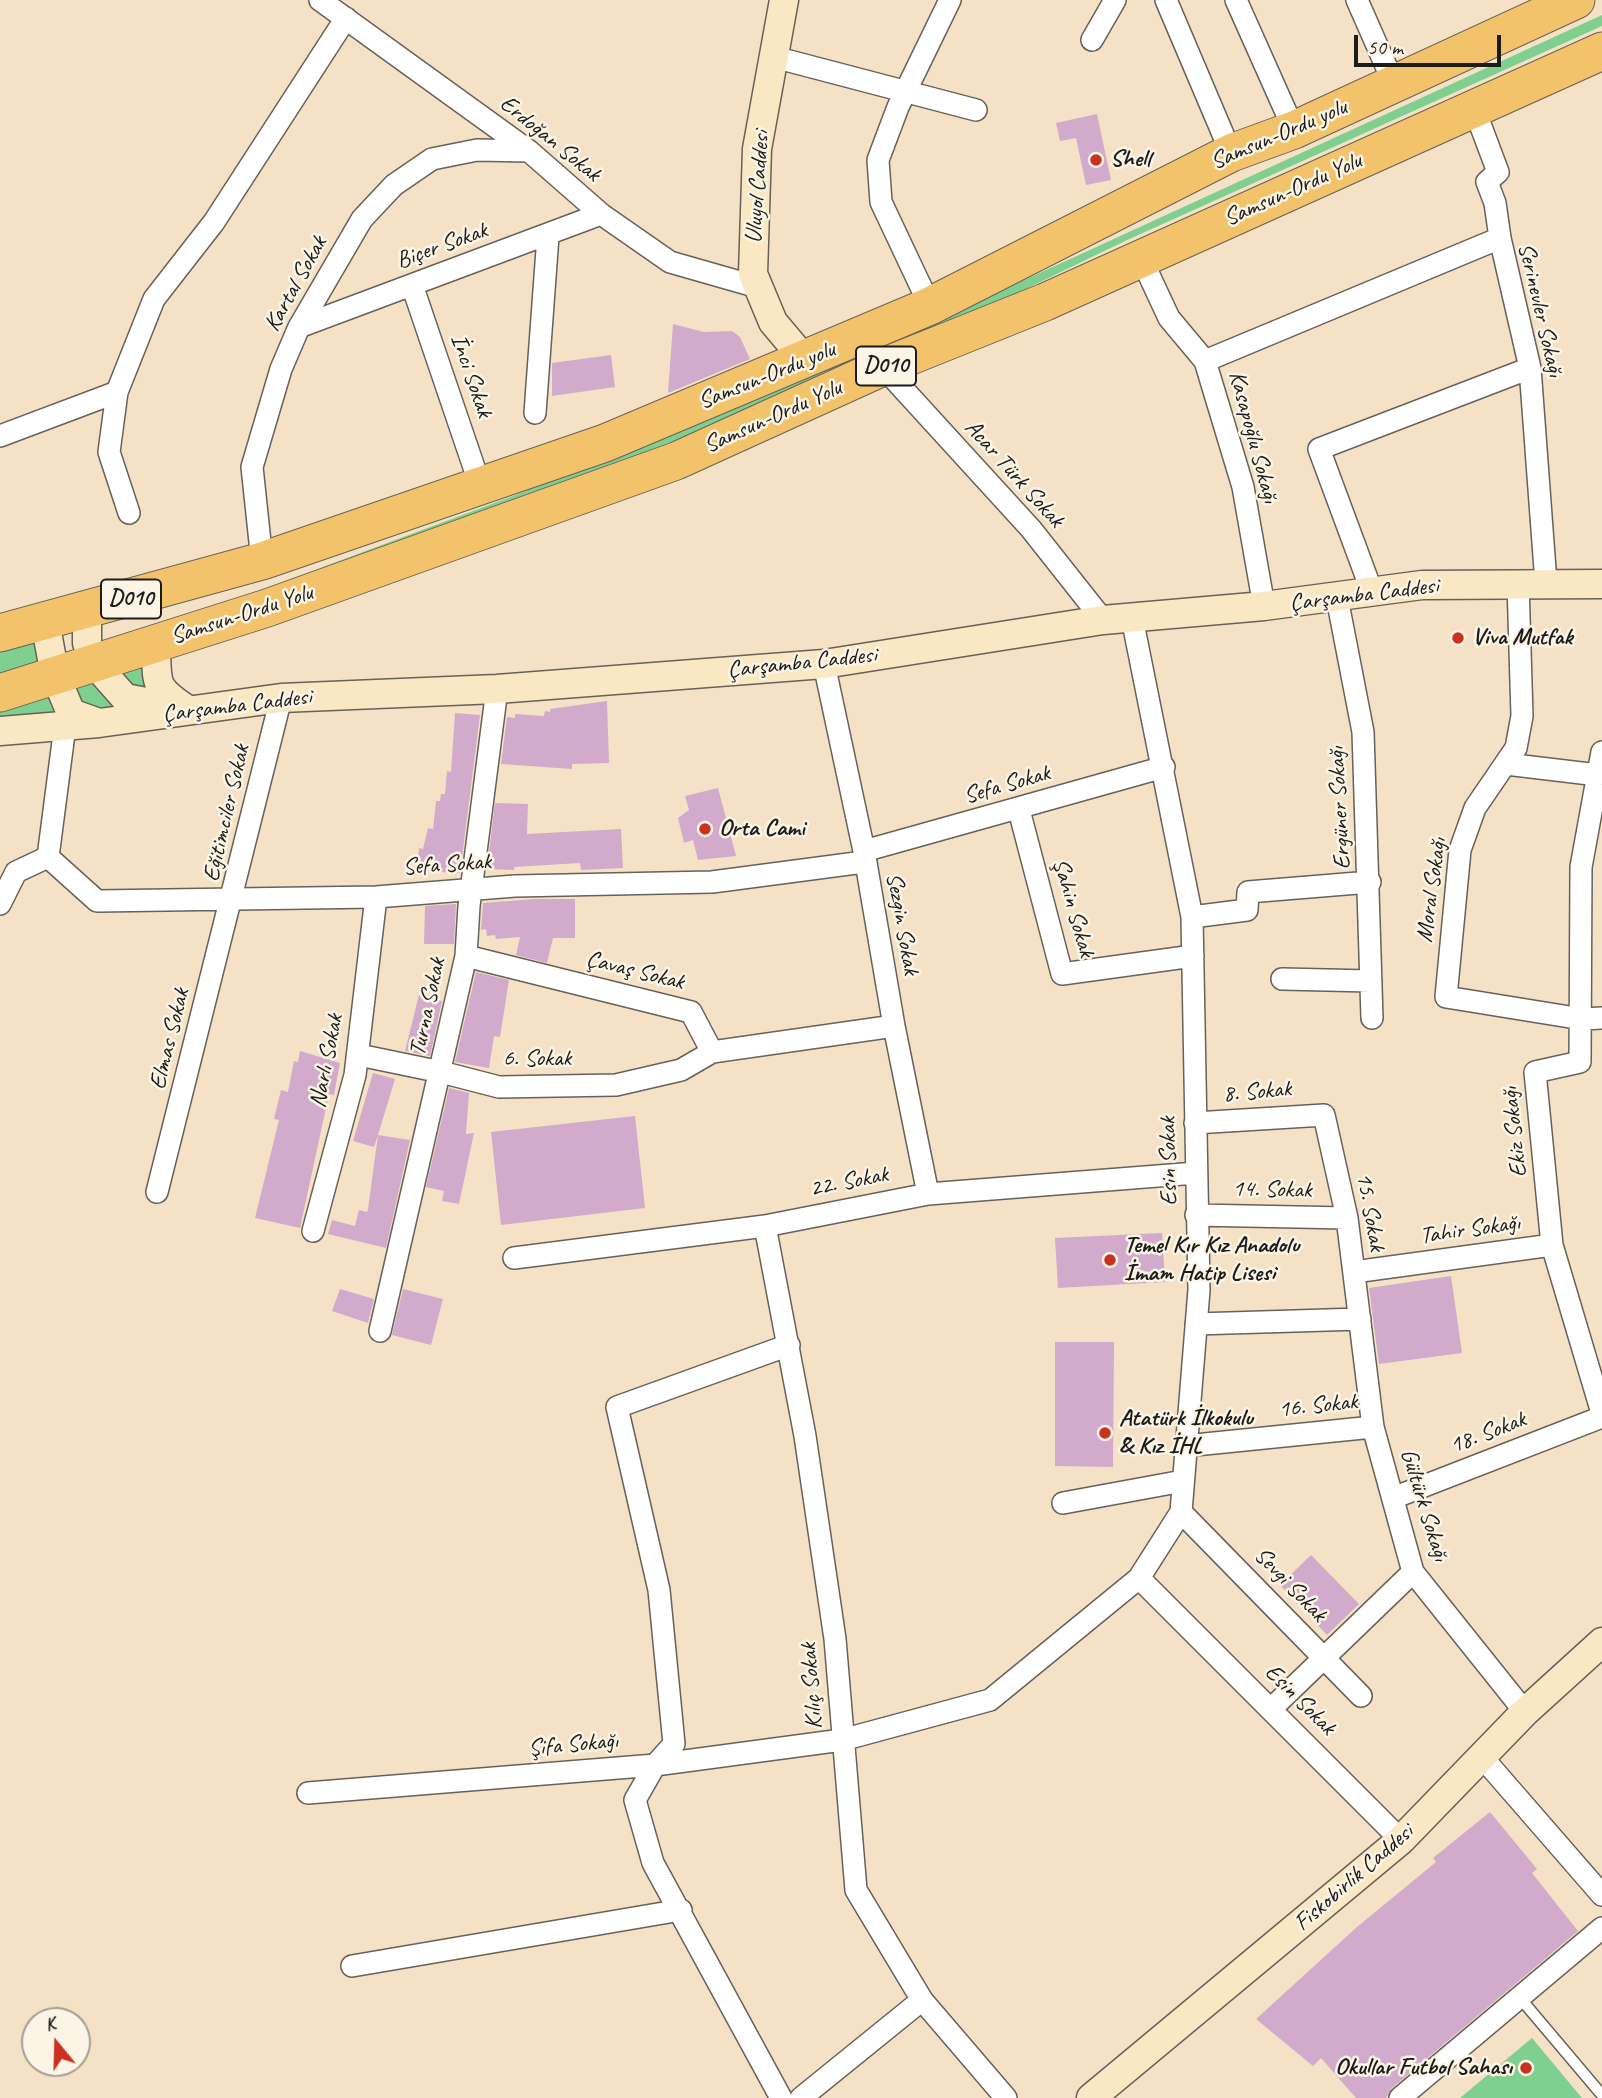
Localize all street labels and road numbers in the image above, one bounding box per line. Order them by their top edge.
street label: Erdoğan Sokak [494,89,606,189]
street label: Samsun-Ordu yolu [1207,93,1351,177]
street label: Uluyol Caddesi [740,130,776,244]
street label: Samsun-Ordu Yolu [1220,147,1366,233]
street label: Biçer Sokak [392,216,492,276]
street label: Kartal Sokak [258,231,334,337]
street label: Serinevler Sokağı [1511,240,1569,380]
street label: İnci Sokak [443,331,499,421]
street label: Samsun-Ordu yolu [694,335,840,417]
road number: D010 [856,346,916,386]
street label: Kasapoğlu Sokağı [1222,368,1284,506]
street label: Samsun-Ordu Yolu [700,374,846,460]
street label: Acar Türk Sokak [958,414,1070,534]
street label: Çarşamba Caddesi [1288,572,1440,618]
street label: Samsun-Ordu Yolu [167,578,317,652]
road number: D010 [101,580,161,618]
street label: Çarşamba Caddesi [726,641,878,685]
street label: Çarşamba Caddesi [161,683,313,729]
street label: Eğitimciler Sokak [197,742,257,884]
street label: Ergüner Sokağı [1322,746,1358,870]
street label: Sefa Sokak [961,759,1053,811]
street label: Moral Sokağı [1410,836,1454,944]
street label: Sefa Sokak [402,848,492,882]
street label: Şahin Sokak [1045,855,1101,961]
street label: Sezgin Sokak [879,871,925,977]
street label: Çavaş Sokak [583,945,687,997]
street label: Turna Sokak [404,955,452,1059]
street label: Elmas Sokak [144,986,196,1092]
street label: Narlı Sokak [304,1012,350,1110]
street label: 6. Sokak [503,1045,571,1073]
street label: 8. Sokak [1222,1075,1292,1109]
street label: Ekiz Sokağı [1496,1085,1534,1179]
street label: Esin Sokak [1154,1116,1184,1206]
street label: 22. Sokak [807,1160,891,1204]
street label: 15. Sokak [1349,1171,1391,1253]
street label: 14. Sokak [1232,1175,1312,1205]
street label: Tahir Sokağı [1418,1209,1522,1251]
street label: 16. Sokak [1277,1388,1359,1424]
street label: 18. Sokak [1446,1405,1530,1461]
street label: Gültürk Sokağı [1393,1445,1455,1565]
street label: Sevgi Sokak [1247,1542,1333,1628]
street label: Kılıç Sokak [795,1642,829,1730]
street label: Esin Sokak [1258,1658,1342,1742]
street label: Şifa Sokağı [527,1727,619,1763]
street label: Fiskobirlik Caddesi [1288,1818,1420,1938]

